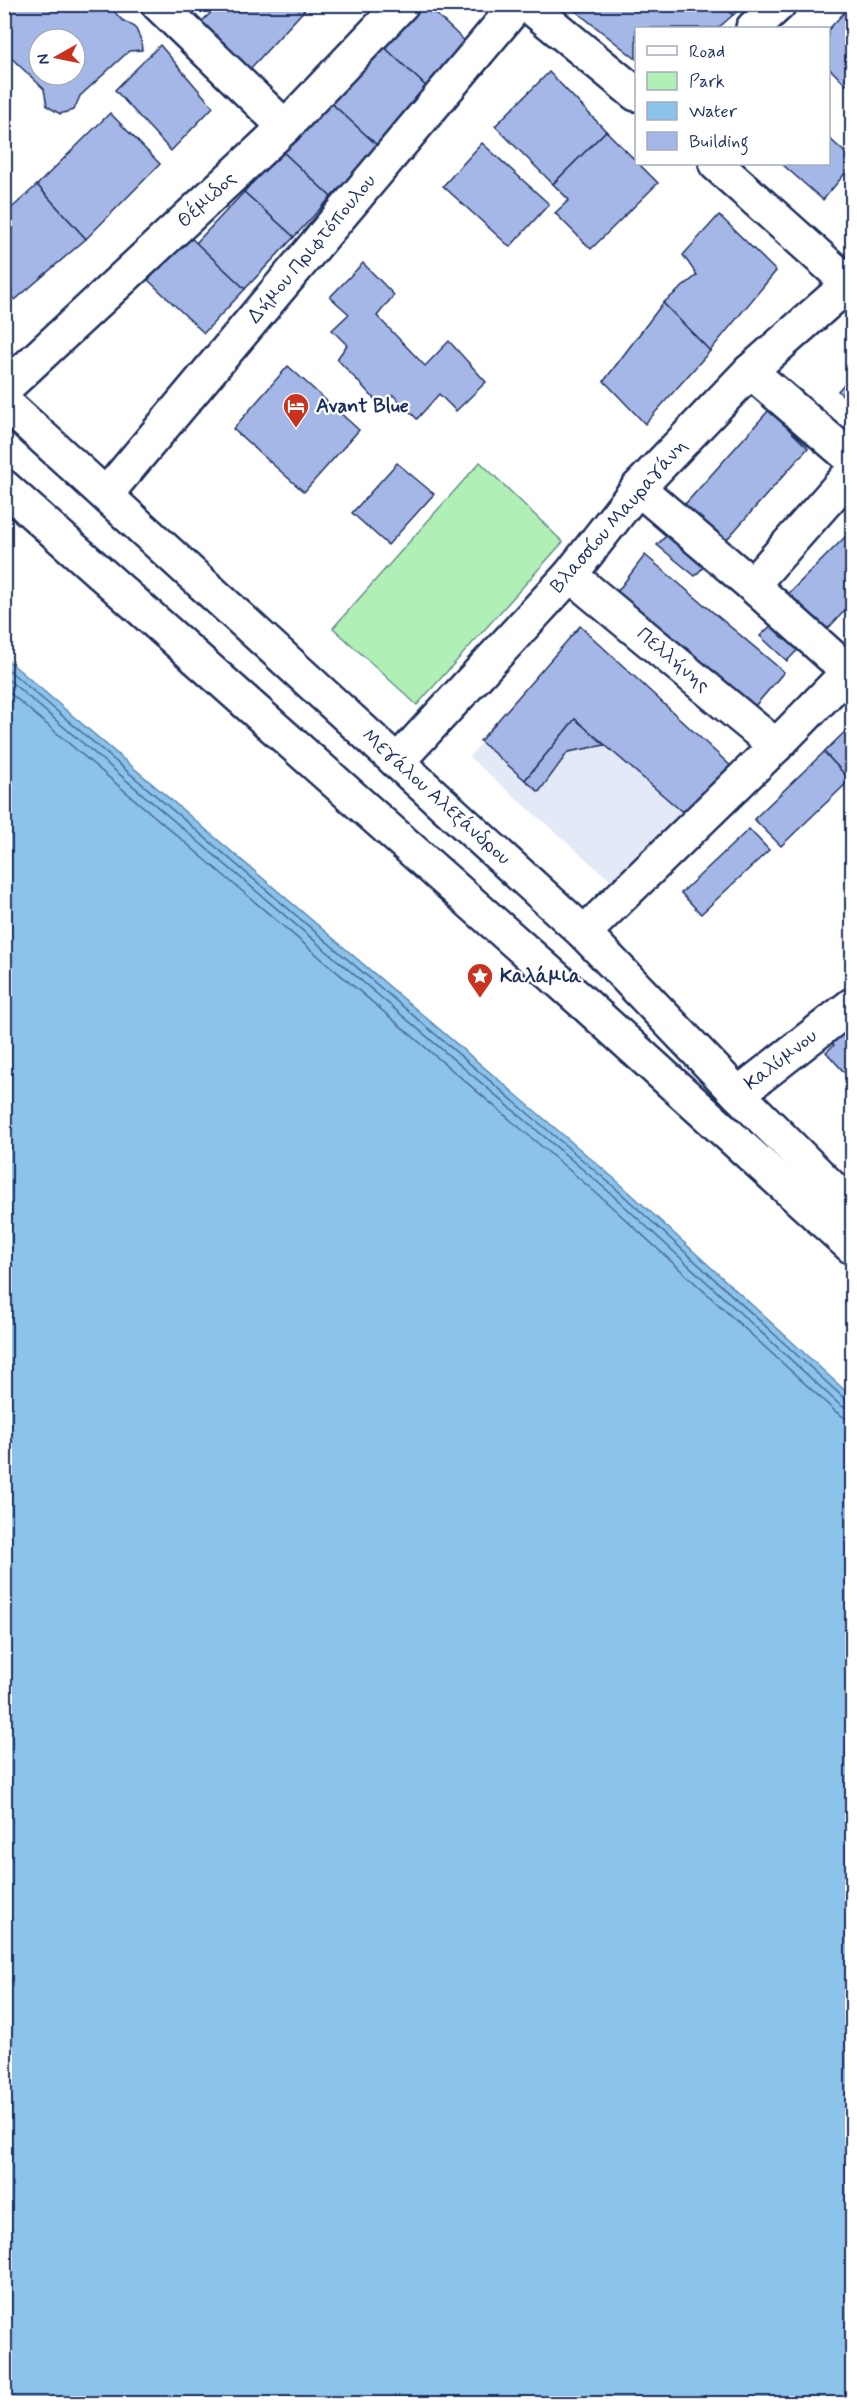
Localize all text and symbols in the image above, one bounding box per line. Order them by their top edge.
north arrow [27,27,87,87]
legend [635,27,830,165]
text: Road [689,40,725,64]
text: N [32,52,55,66]
text: Park [689,70,725,94]
text: Water [689,100,738,124]
text: Building [689,130,749,156]
street label: Θέμιδος [172,166,243,234]
street label: Δήμου Πριφτόπουλου [242,169,382,329]
hotel icon: Avant Blue [281,391,311,429]
place label: Avant Blue [316,393,409,420]
street label: Βλασσίου Μαυραγάνη [544,433,694,599]
street label: Πελλήνης [631,621,716,699]
street label: Μεγάλου Αλεξάνδρου [356,723,516,871]
place icon: Καλάμια [465,961,495,999]
place label: Καλάμια [500,963,582,990]
street label: Καλύμνου [739,1023,823,1097]

